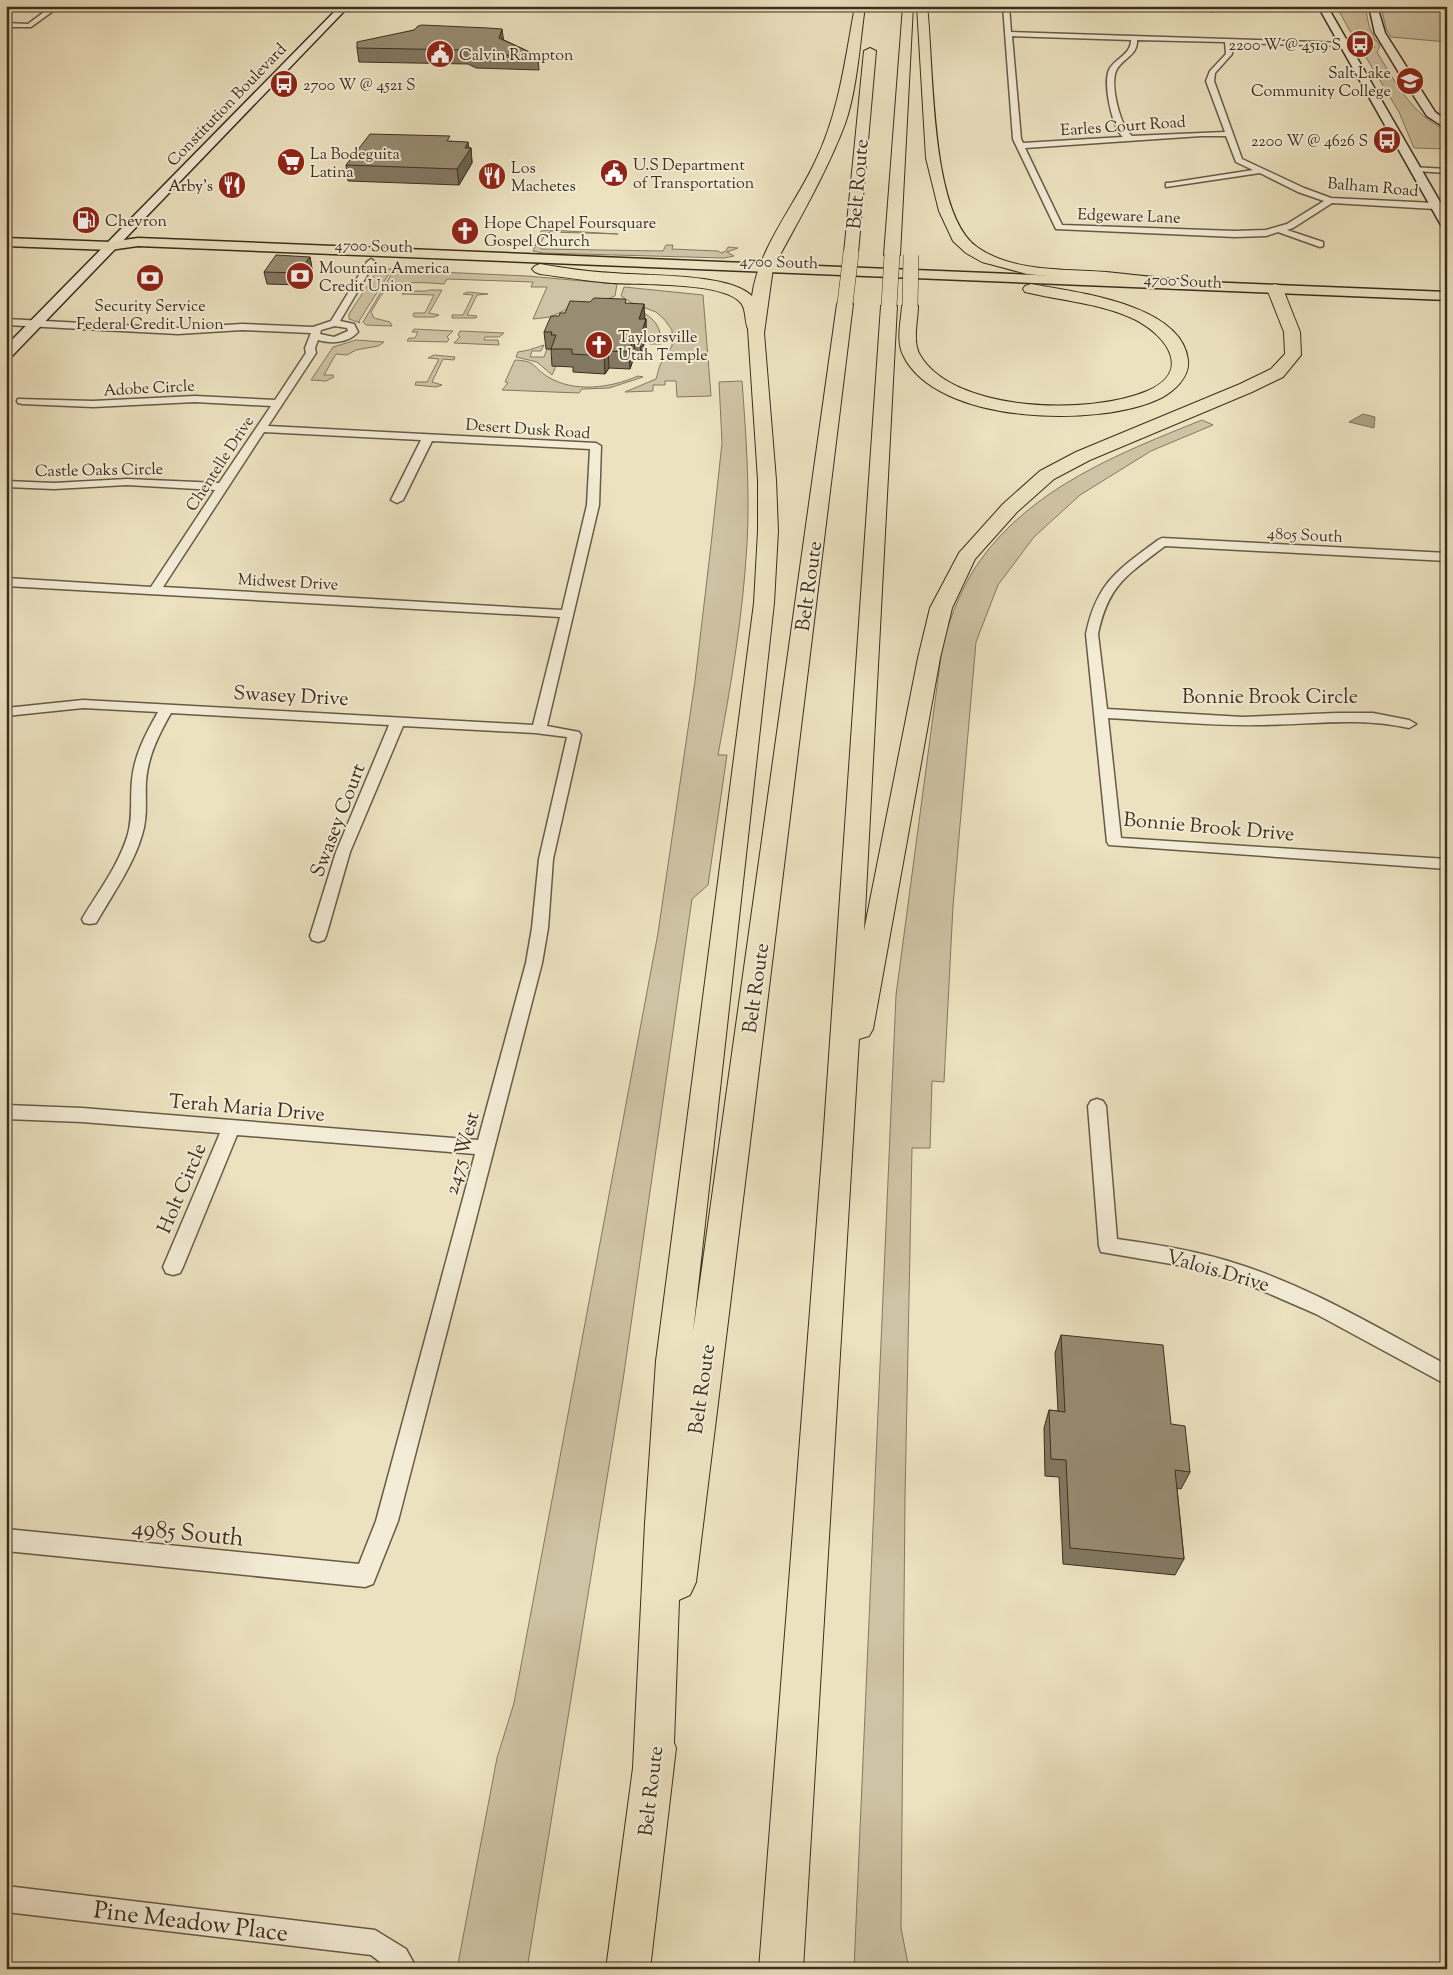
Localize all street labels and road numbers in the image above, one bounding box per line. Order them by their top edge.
street label: Constitution Boulevard [163,39,293,172]
street label: Earles Court Road [1060,112,1187,143]
street label: Belt Route [841,138,878,231]
street label: Balham Road [1326,173,1419,204]
street label: Edgeware Lane [1077,204,1181,231]
street label: 4700 South [334,235,414,260]
street label: 4700 South [739,251,819,276]
street label: 4700 South [1143,269,1223,296]
street label: Adobe Circle [103,376,195,403]
street label: Chentelle Drive [182,412,261,517]
street label: Desert Dusk Road [465,415,591,446]
street label: Castle Oaks Circle [35,459,163,484]
street label: 4805 South [1266,523,1344,550]
street label: Belt Route [790,539,831,633]
street label: Midwest Drive [237,569,339,598]
street label: Swasey Drive [233,680,349,715]
street label: Bonnie Brook Circle [1182,684,1358,713]
street label: Swasey Court [304,760,374,882]
street label: Bonnie Brook Drive [1122,807,1295,850]
street label: Belt Route [737,941,778,1035]
street label: Terah Maria Drive [168,1088,326,1131]
street label: 2475 West [438,1109,488,1198]
street label: Holt Circle [151,1139,215,1239]
street label: Valois Drive [1162,1244,1272,1301]
street label: Belt Route [683,1342,724,1436]
street label: 4985 South [130,1511,245,1557]
street label: Belt Route [633,1745,672,1838]
street label: Pine Meadow Place [92,1894,290,1952]

